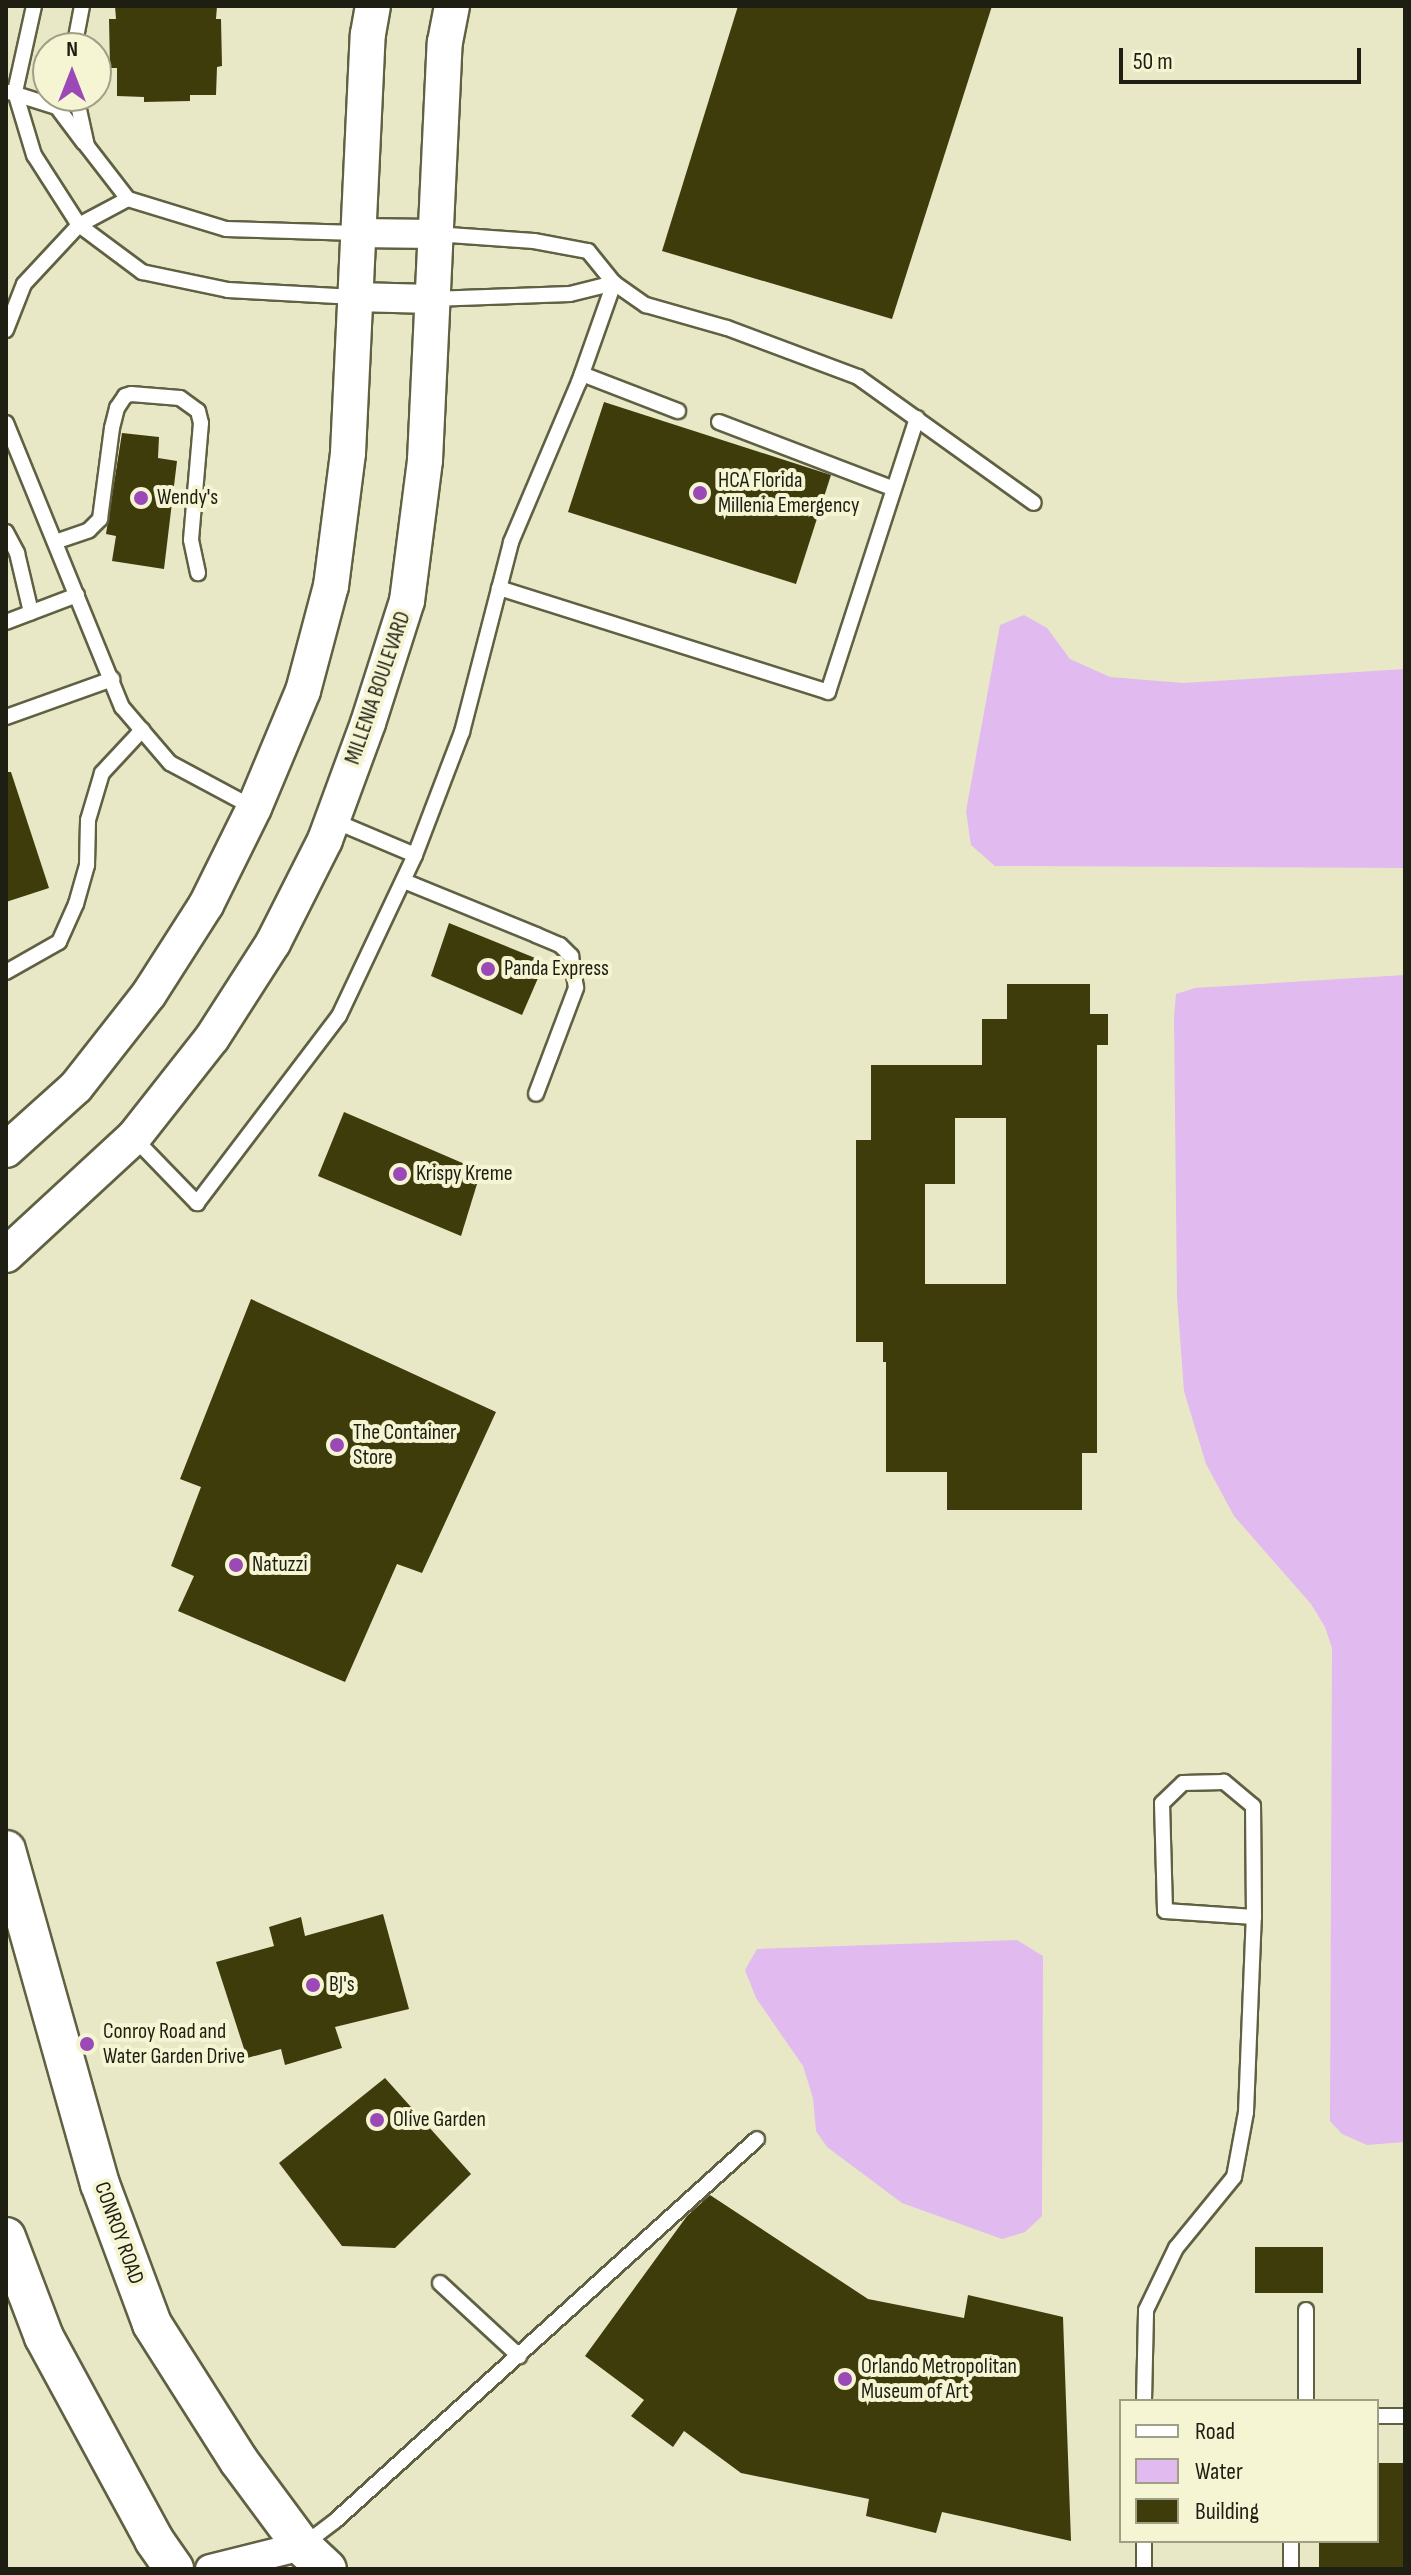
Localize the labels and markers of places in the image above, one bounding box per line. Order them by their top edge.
place label: HCA Florida Millenia Emergency [718,467,860,518]
marker: HCA Florida Millenia Emergency [689,482,711,504]
place label: Wendy's [157,485,218,511]
marker: Wendy's [132,489,150,507]
place label: Panda Express [504,956,609,982]
marker: Panda Express [479,960,497,978]
place label: Krispy Kreme [416,1161,513,1187]
marker: Krispy Kreme [391,1165,409,1183]
place label: The Container Store [353,1419,456,1470]
marker: The Container Store [328,1436,346,1454]
place label: Natuzzi [252,1552,307,1578]
marker: Natuzzi [227,1556,245,1574]
place label: BJ's [329,1972,355,1998]
marker: BJ's [304,1976,322,1994]
place label: Conroy Road and Water Garden Drive [103,2018,245,2070]
marker: Conroy Road and Water Garden Drive [78,2035,96,2053]
place label: Olive Garden [393,2107,486,2133]
marker: Olive Garden [368,2111,386,2129]
place label: Orlando Metropolitan Museum of Art [861,2353,1017,2404]
marker: Orlando Metropolitan Museum of Art [836,2370,854,2388]

